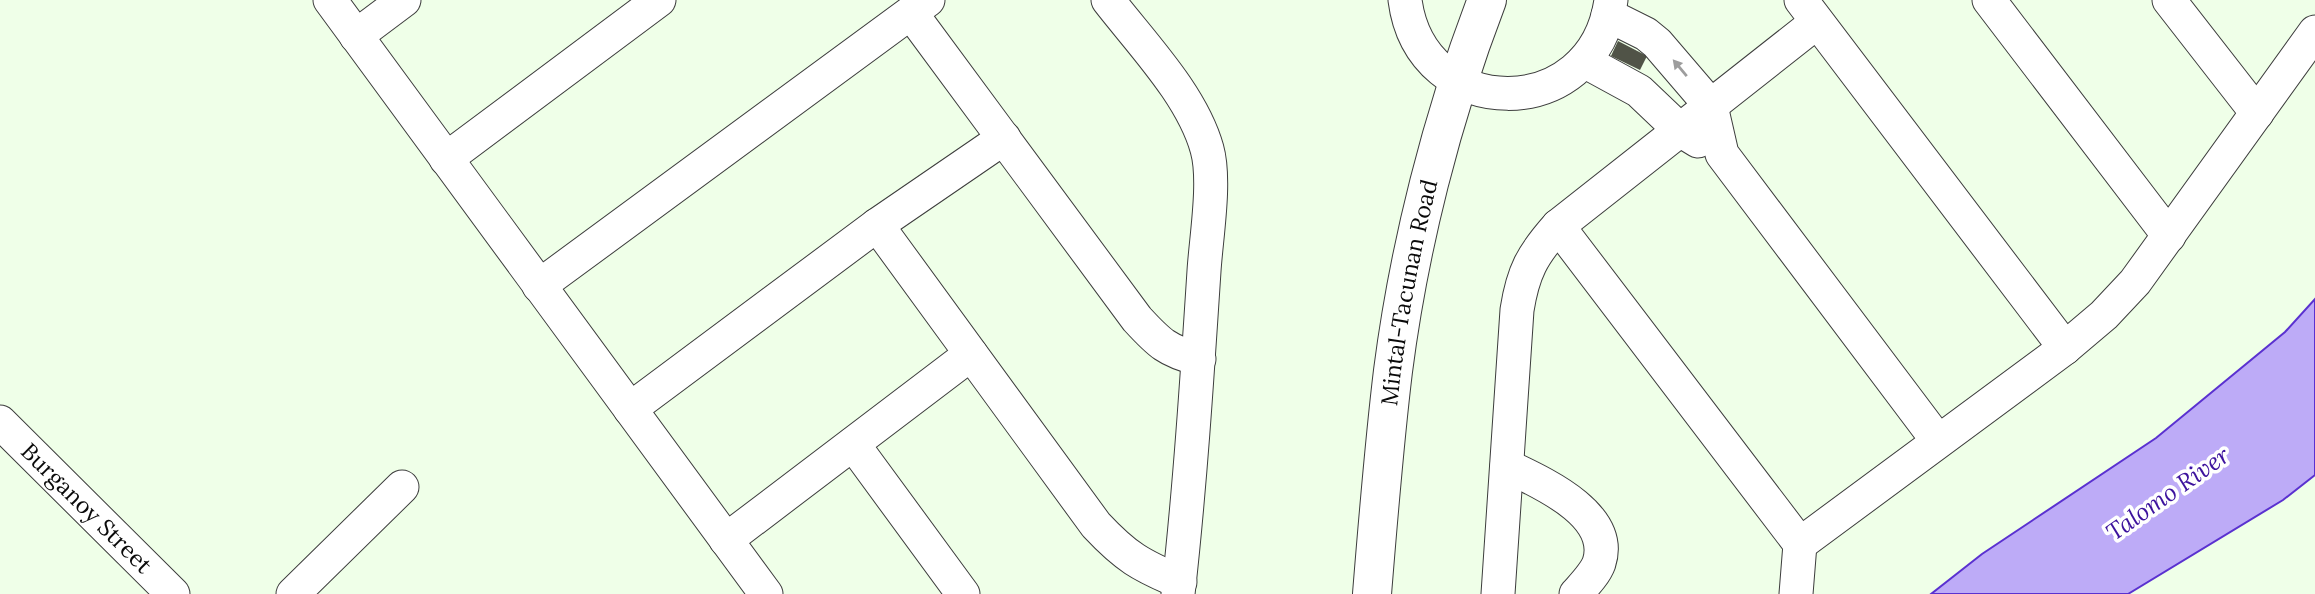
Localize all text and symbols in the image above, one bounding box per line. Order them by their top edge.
one-way arrow [1673,60,1688,77]
street label: Mintal-Tacunan Road [1374,176,1444,407]
street label: Burganoy Street [15,436,159,579]
water label: Talomo River [2100,440,2236,548]

